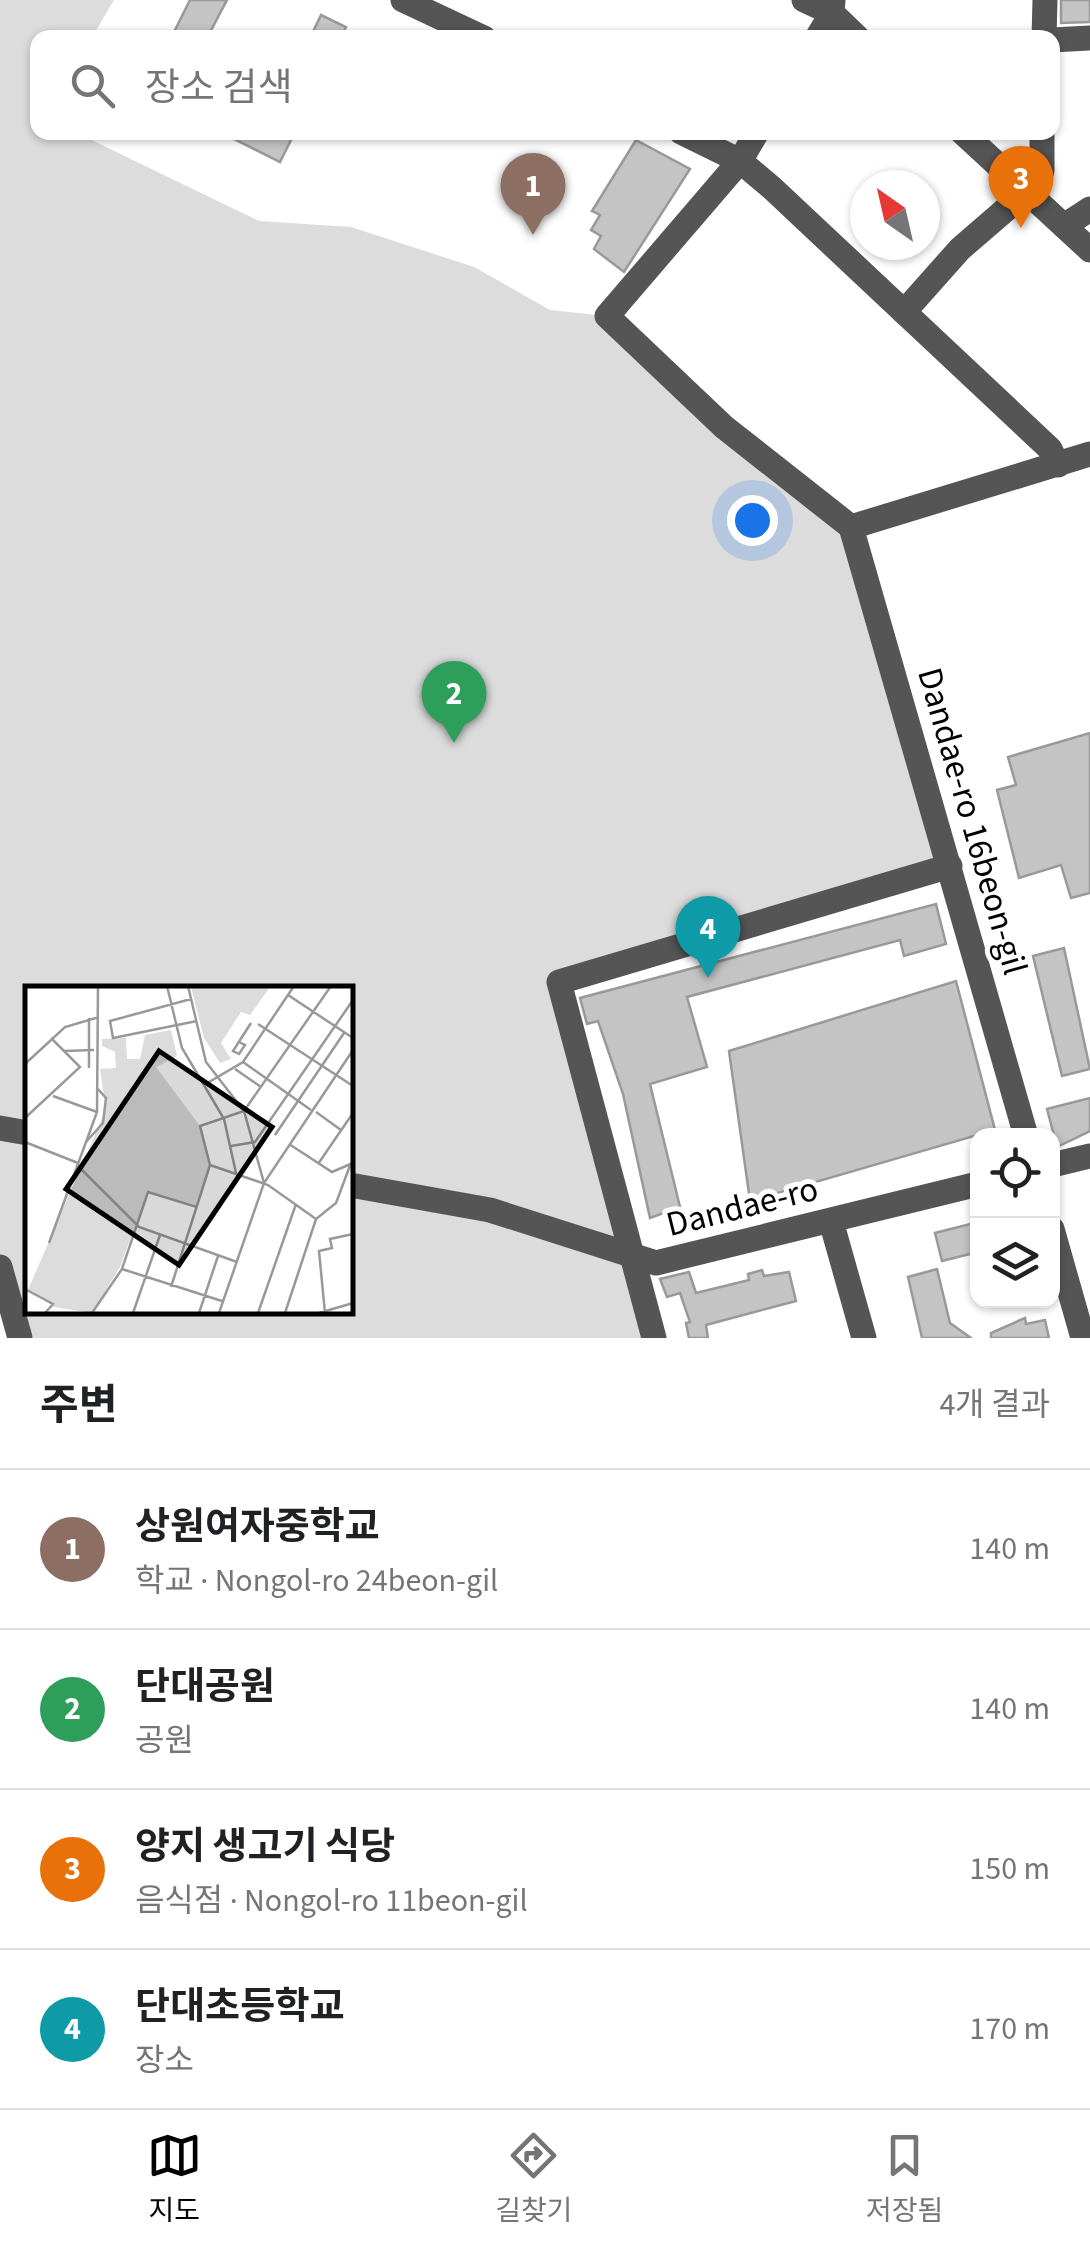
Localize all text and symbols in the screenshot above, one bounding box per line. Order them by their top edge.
search box [30,30,1060,140]
icon: search [65,58,120,113]
text: 장소 검색 [145,61,292,115]
pin: 3 [988,146,1054,228]
pin: 1 [500,152,566,235]
north arrow [850,170,940,260]
your location [727,495,778,546]
pin: 2 [422,660,486,743]
street label: Dandae-ro 16beon-gil [904,662,1040,981]
pin: 4 [676,896,740,978]
inset map [25,986,352,1313]
map controls [970,1128,1060,1308]
button: locate [970,1128,1060,1218]
street label: Dandae-ro [661,1164,823,1250]
button: layers [970,1218,1060,1308]
text: 주변 [40,1376,117,1436]
text: 4개 결과 [939,1382,1050,1428]
text: 상원여자중학교 [135,1500,380,1554]
text: 1 [64,1526,81,1572]
text: 140 m [969,1526,1050,1572]
text: 학교 · Nongol-ro 24beon-gil [135,1558,498,1604]
text: 단대공원 [135,1660,275,1714]
text: 2 [64,1686,81,1732]
text: 140 m [969,1686,1050,1732]
text: 공원 [135,1718,194,1764]
text: 양지 생고기 식당 [135,1820,395,1874]
text: 3 [64,1846,81,1892]
text: 150 m [969,1846,1050,1892]
text: 음식점 · Nongol-ro 11beon-gil [135,1878,528,1924]
text: 단대초등학교 [135,1980,345,2034]
text: 4 [64,2006,81,2052]
text: 170 m [969,2006,1050,2052]
text: 장소 [135,2038,194,2084]
tab: 지도 [147,2128,202,2231]
tab: 길찾기 [495,2128,572,2231]
tab: 저장됨 [866,2128,943,2231]

